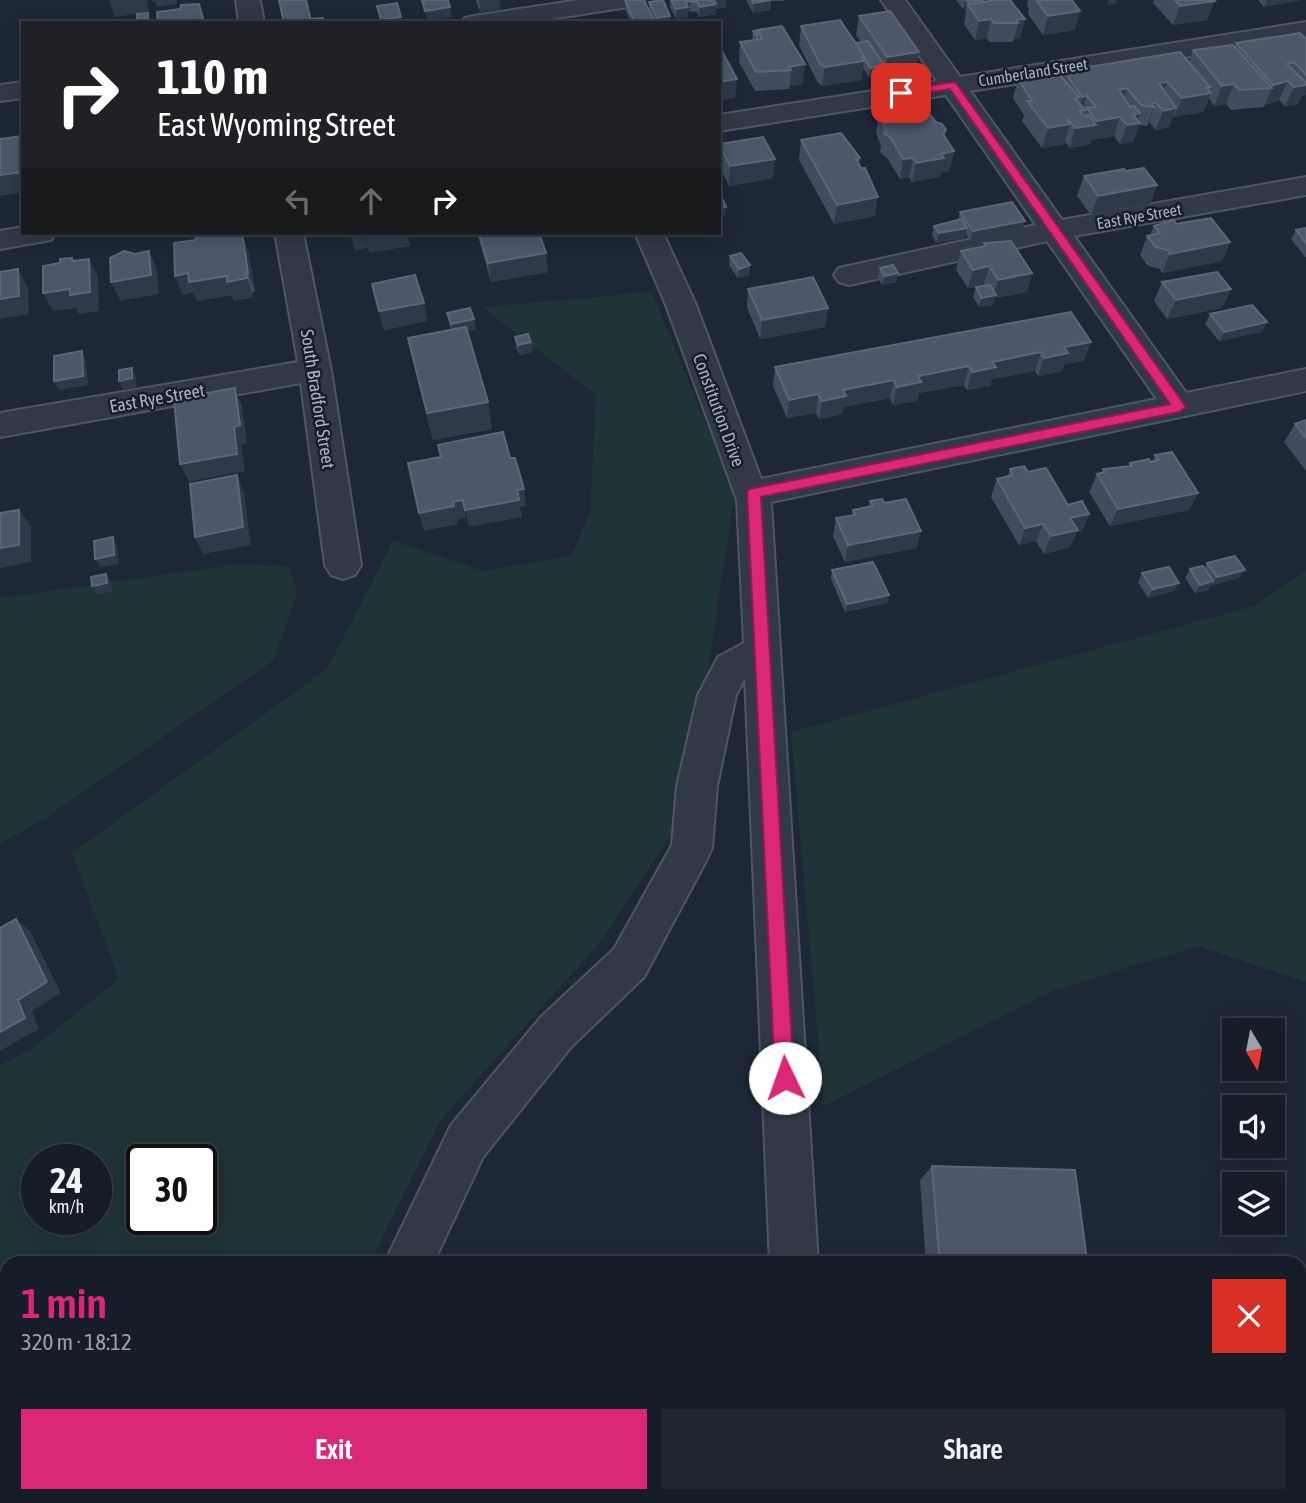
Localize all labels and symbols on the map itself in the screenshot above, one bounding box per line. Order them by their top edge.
street label: Cumberland Street [977,54,1089,90]
pin [871,63,931,123]
street label: East Rye Street [1095,200,1183,233]
street label: South Bradford Street [297,328,339,470]
street label: Constitution Drive [689,351,749,469]
street label: East Rye Street [108,379,206,417]
north arrow [1222,1018,1284,1082]
position arrow [748,1041,822,1115]
speed limit sign: 30 [126,1144,217,1235]

